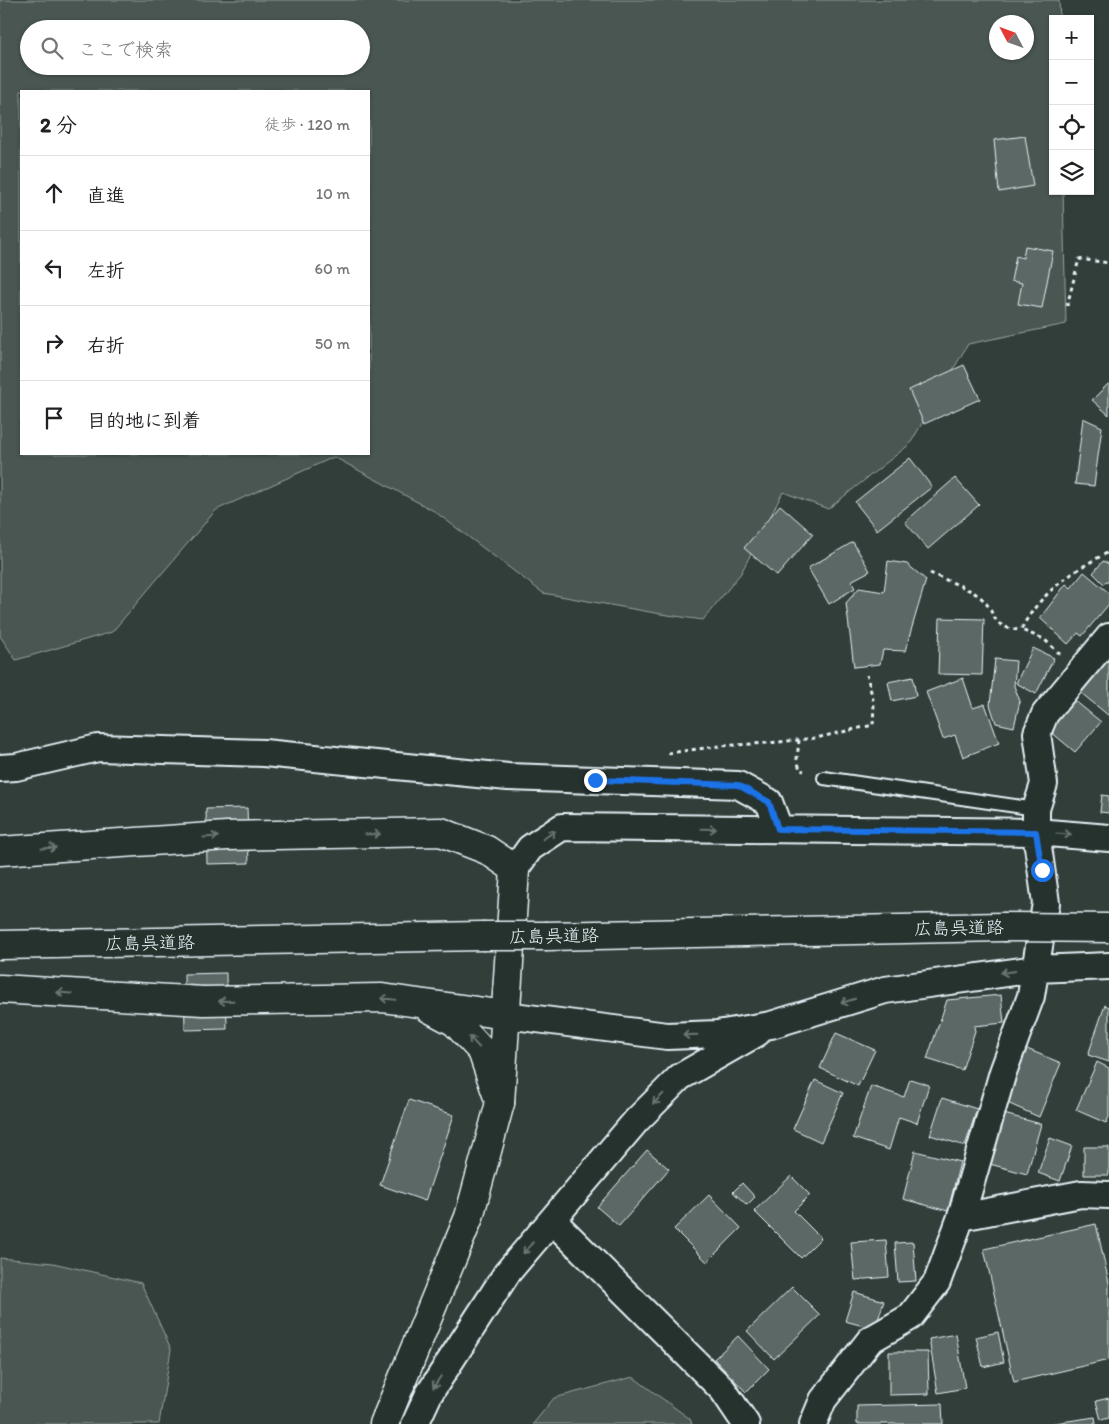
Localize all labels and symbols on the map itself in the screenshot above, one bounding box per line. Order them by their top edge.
north arrow [989,15,1034,60]
route end [584,769,607,792]
one-way arrow [700,824,716,833]
one-way arrow [365,829,381,838]
one-way arrow [541,830,555,840]
one-way arrow [1055,830,1071,839]
one-way arrow [203,833,219,842]
one-way arrow [40,844,56,853]
route start [1031,859,1054,882]
street label: 広島呉道路 [914,916,1004,940]
street label: 広島呉道路 [509,924,599,948]
street label: 広島呉道路 [105,931,195,955]
one-way arrow [1000,968,1016,978]
one-way arrow [56,988,72,997]
one-way arrow [381,994,397,1004]
one-way arrow [218,996,234,1006]
one-way arrow [841,997,857,1006]
one-way arrow [683,1030,699,1040]
one-way arrow [468,1036,480,1049]
one-way arrow [652,1093,664,1105]
one-way arrow [522,1242,534,1255]
one-way arrow [431,1375,441,1389]

